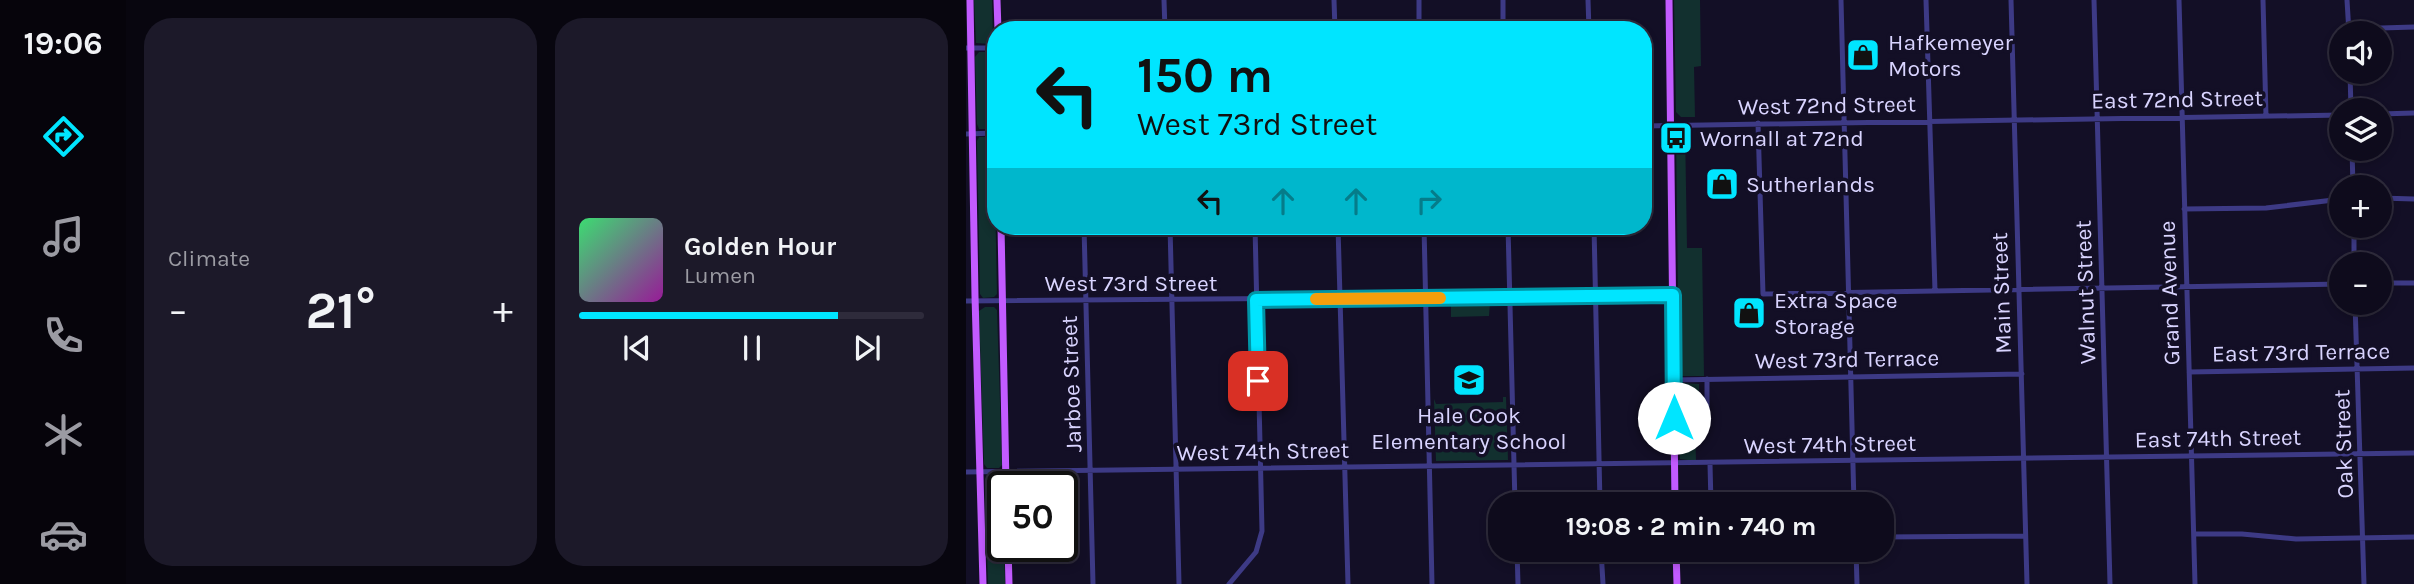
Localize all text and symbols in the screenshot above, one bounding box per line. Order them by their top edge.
map controls [2329,21,2392,315]
button: sound [2329,21,2392,84]
text: 19:06 [23,25,103,62]
place label: Hafkemeyer Motors [1888,29,2014,82]
shop icon: Hafkemeyer Motors [1844,36,1882,74]
text: 150 m [1137,47,1273,104]
icon: left [1022,49,1113,140]
street label: East 72nd Street [2091,84,2264,114]
street label: West 72nd Street [1738,90,1917,121]
button: layers [2329,98,2392,161]
text: West 73rd Street [1137,106,1377,143]
icon: directions [39,112,88,161]
bus stop icon: Wornall at 72nd [1657,119,1695,157]
place label: Wornall at 72nd [1700,125,1864,152]
shop icon: Sutherlands [1703,165,1741,203]
place label: Sutherlands [1746,171,1875,198]
button: + [2329,175,2392,238]
icon: left [1191,182,1229,220]
icon: ahead [1264,182,1302,220]
icon: ahead [1337,182,1375,220]
icon: right [1410,182,1448,220]
icon: music [39,212,88,261]
street label: Walnut Street [2069,219,2102,364]
street label: Grand Avenue [2153,220,2186,366]
text: Golden Hour [684,231,836,262]
street label: Main Street [1986,231,2017,354]
text: Climate [168,245,250,272]
button: − [2329,252,2392,315]
text: Lumen [684,262,756,289]
street label: West 73rd Street [1045,270,1218,297]
text: 21° [305,280,376,341]
place label: Extra Space Storage [1774,287,1897,340]
text: − [168,288,188,333]
text: + [493,288,513,333]
shop icon: Extra Space Storage [1730,294,1768,332]
icon: phone [39,311,88,360]
street label: Jarboe Street [1056,315,1087,453]
icon: previous [618,329,656,367]
icon: pause [733,329,771,367]
icon: next [848,329,886,367]
street label: East 73rd Terrace [2212,337,2390,368]
street label: West 73rd Terrace [1755,344,1939,375]
pin [1228,351,1288,411]
school or university icon: Hale Cook Elementary School [1450,361,1488,399]
icon: arrive [1239,362,1277,400]
position arrow [1637,381,1711,455]
street label: Oak Street [2328,389,2359,499]
place label: Hale Cook Elementary School [1371,402,1567,455]
icon: climate [39,410,88,459]
street label: East 74th Street [2135,424,2302,453]
street label: West 74th Street [1743,429,1917,460]
street label: West 74th Street [1176,436,1350,467]
speed limit sign: 50 [987,471,1078,562]
icon: car [39,510,88,559]
text: 19:08 · 2 min · 740 m [1566,511,1816,542]

